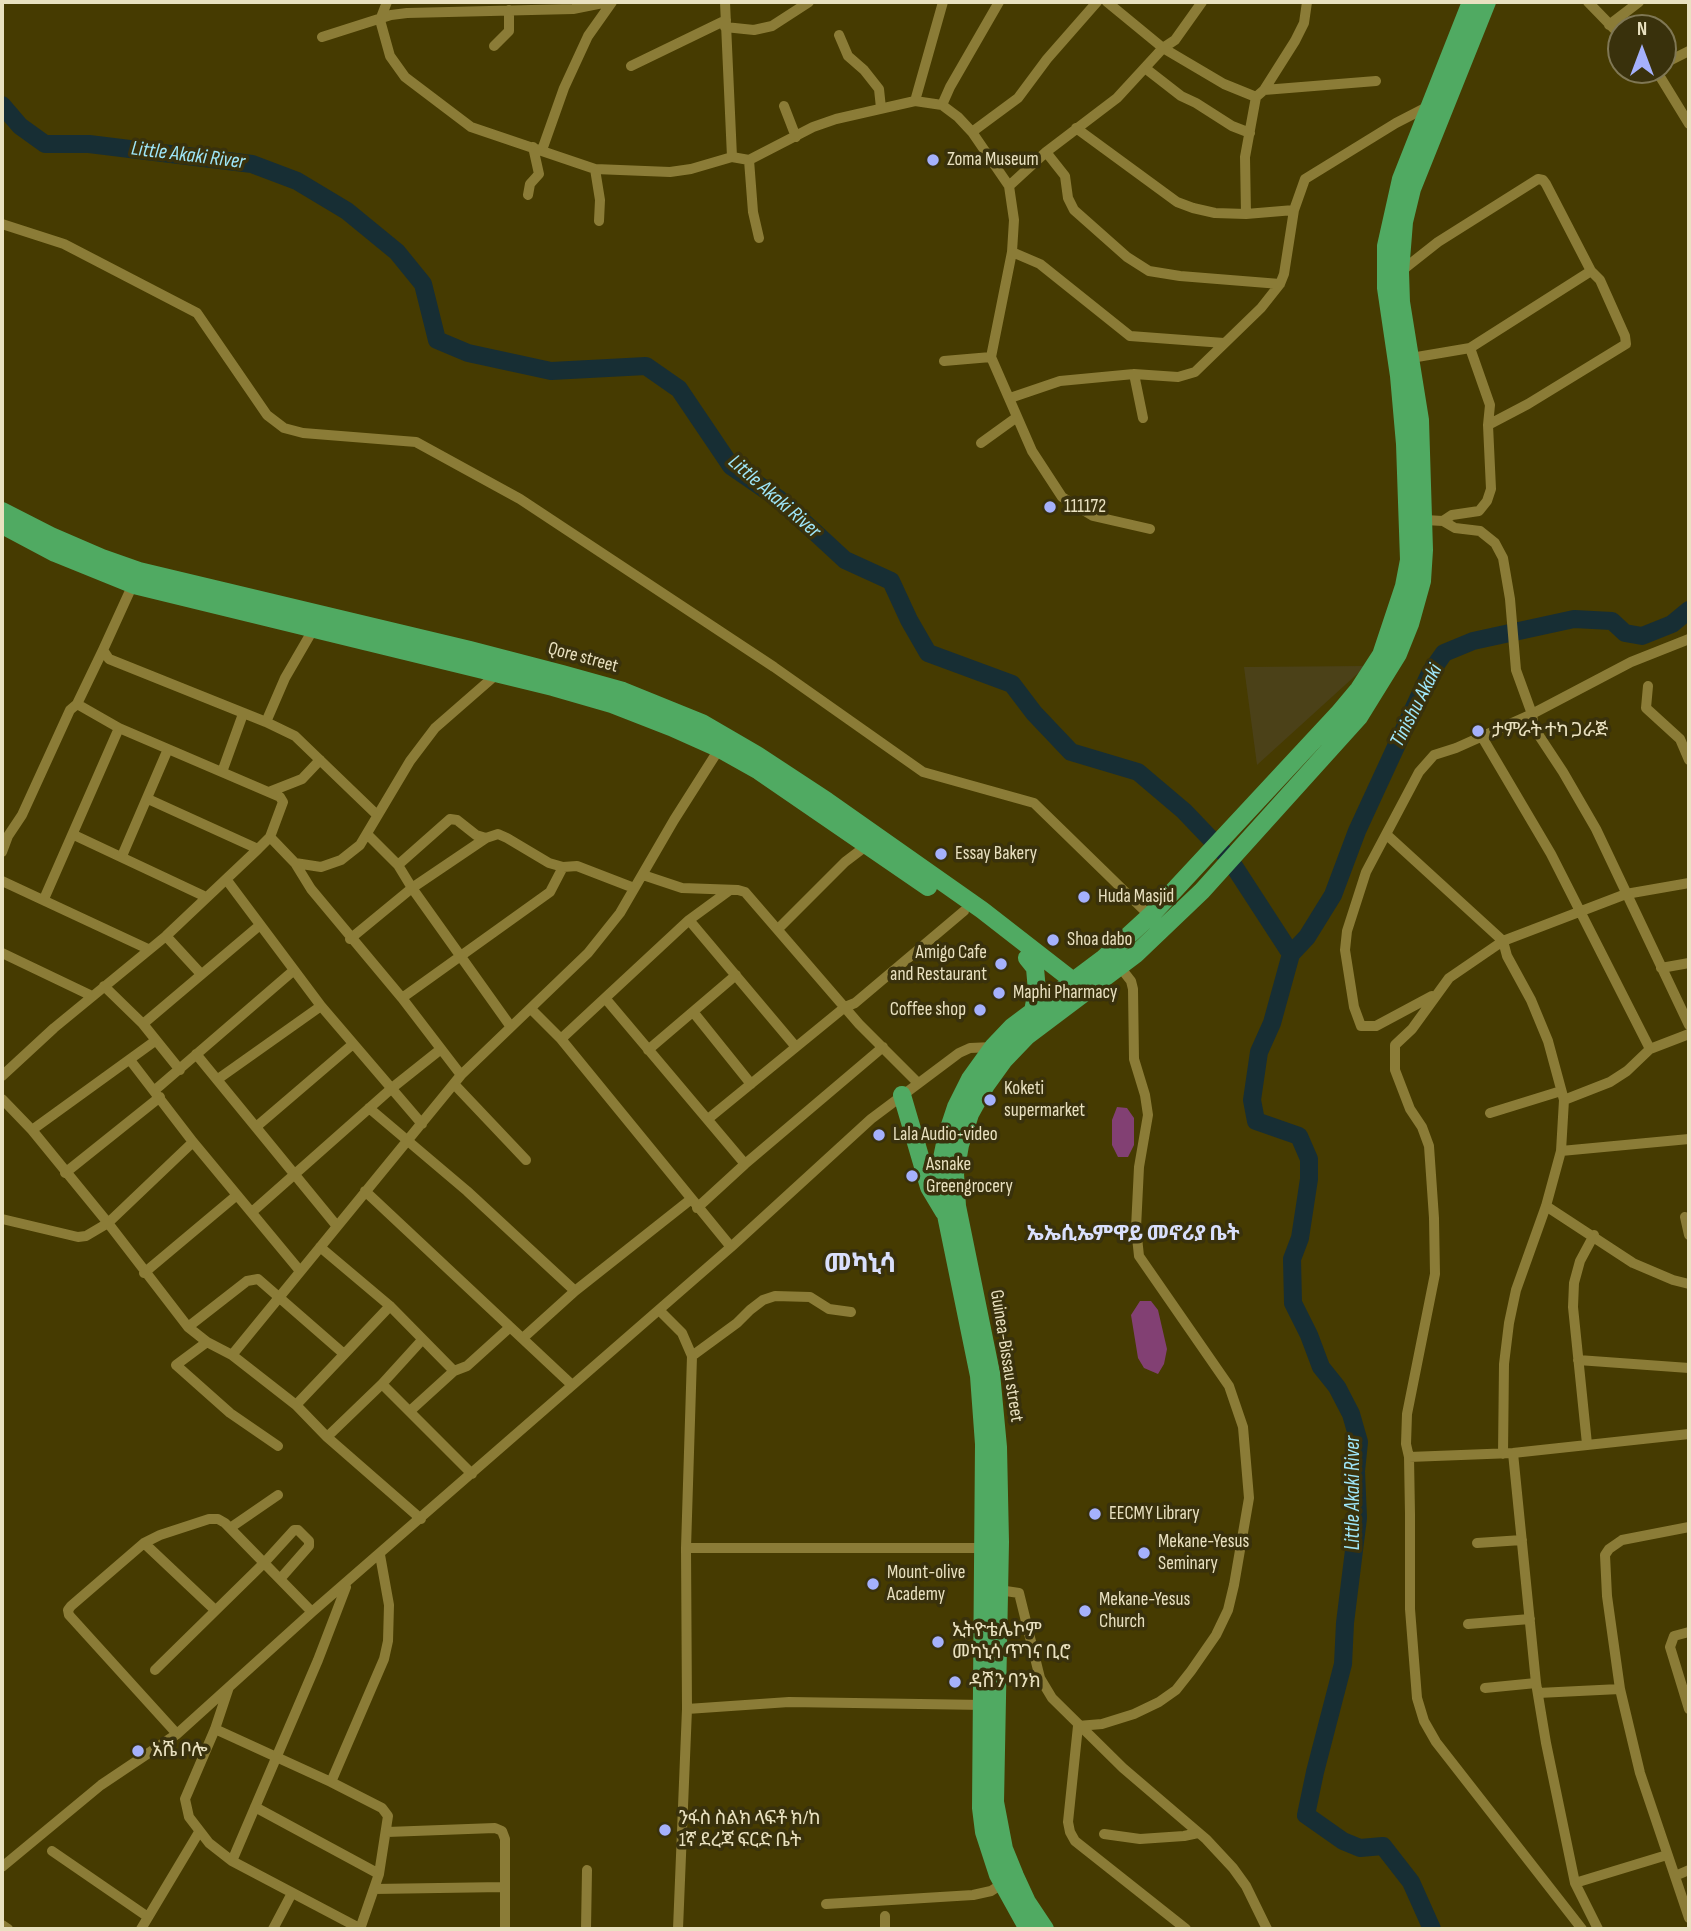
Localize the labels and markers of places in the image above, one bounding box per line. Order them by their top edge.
place label: Zoma Museum [947,149,1039,171]
marker: Zoma Museum [925,152,941,168]
place label: 111172 [1064,496,1106,518]
marker: 111172 [1042,499,1058,515]
place label: ታምራት ተካ ጋራጅ [1492,720,1608,742]
marker: ታምራት ተካ ጋራጅ [1470,723,1486,739]
place label: Essay Bakery [955,843,1037,865]
marker: Essay Bakery [933,846,949,862]
place label: Huda Masjid [1098,886,1174,908]
marker: Huda Masjid [1076,889,1092,905]
place label: Shoa dabo [1067,929,1132,951]
marker: Shoa dabo [1045,932,1061,948]
place label: Amigo Cafe and Restaurant [890,942,987,986]
marker: Amigo Cafe and Restaurant [993,956,1009,972]
place label: Maphi Pharmacy [1013,982,1117,1004]
marker: Maphi Pharmacy [991,985,1007,1001]
place label: Coffee shop [890,999,966,1021]
marker: Coffee shop [972,1002,988,1018]
place label: Koketi supermarket [1004,1078,1085,1122]
marker: Koketi supermarket [982,1092,998,1108]
place label: Lala Audio-video [893,1124,998,1146]
marker: Lala Audio-video [871,1127,887,1143]
place label: Asnake Greengrocery [926,1154,1013,1198]
marker: Asnake Greengrocery [904,1168,920,1184]
place label: EECMY Library [1109,1503,1200,1525]
marker: EECMY Library [1087,1506,1103,1522]
place label: Mekane-Yesus Seminary [1158,1531,1249,1575]
marker: Mekane-Yesus Seminary [1136,1545,1152,1561]
place label: Mount-olive Academy [887,1562,965,1606]
marker: Mount-olive Academy [865,1576,881,1592]
place label: Mekane-Yesus Church [1099,1589,1190,1633]
marker: Mekane-Yesus Church [1077,1603,1093,1619]
place label: ኢትዮቴሌኮም መካኒሳ ጥገና ቢሮ [952,1620,1071,1664]
marker: ኢትዮቴሌኮም መካኒሳ ጥገና ቢሮ [930,1634,946,1650]
place label: ዳሽን ባንክ [969,1671,1041,1693]
marker: ዳሽን ባንክ [947,1674,963,1690]
place label: አሼ ቦሎ [152,1740,208,1762]
marker: አሼ ቦሎ [130,1743,146,1759]
place label: ንፋስ ስልክ ላፍቶ ክ/ከ 1ኛ ደረጃ ፍርድ ቤት [679,1808,821,1852]
marker: ንፋስ ስልክ ላፍቶ ክ/ከ 1ኛ ደረጃ ፍርድ ቤት [657,1822,673,1838]

